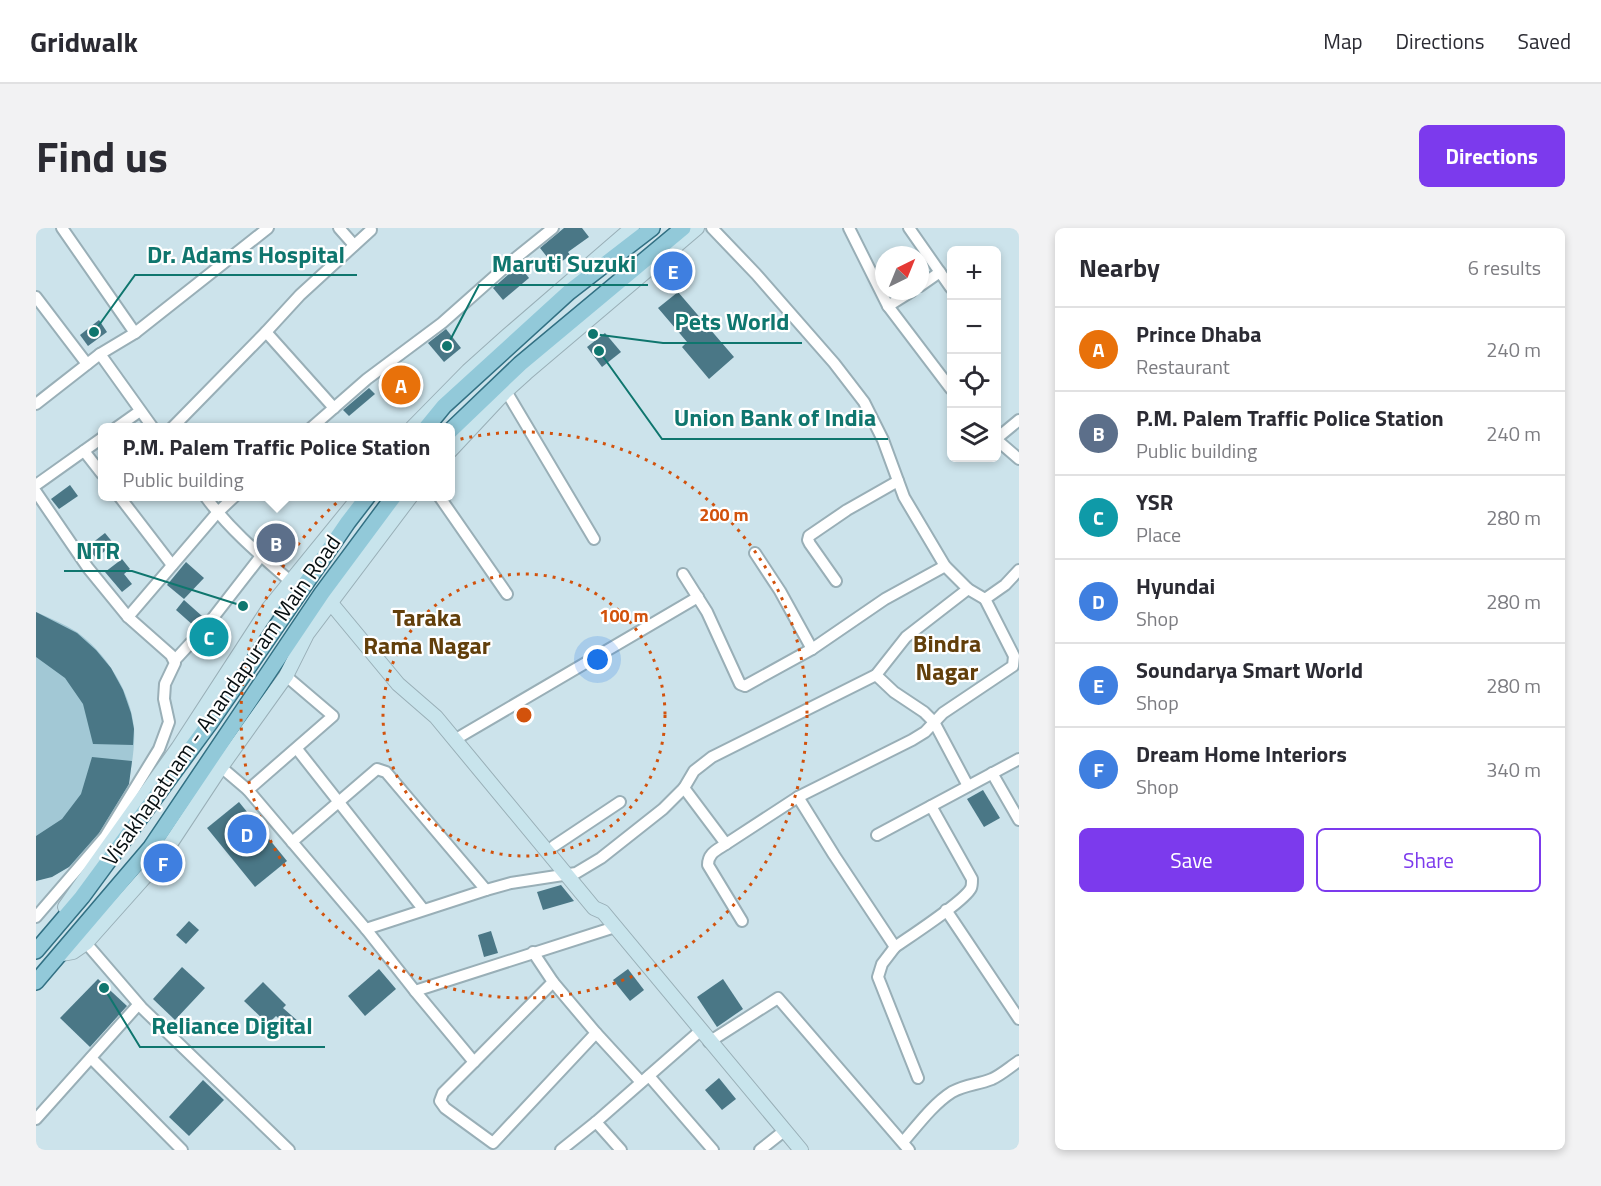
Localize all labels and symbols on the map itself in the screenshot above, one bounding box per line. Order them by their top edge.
callout: Dr. Adams Hospital [135,233,357,275]
text: Dr. Adams Hospital [147,236,345,272]
callout: Maruti Suzuki [479,243,648,285]
text: Maruti Suzuki [492,245,636,281]
north arrow [875,246,929,300]
pin: E [654,248,692,294]
callout: Pets World [663,301,802,343]
text: Pets World [675,303,789,339]
pin: A [382,362,421,408]
callout: Union Bank of India [662,397,888,439]
text: Union Bank of India [674,399,876,435]
text: 200 m [699,501,749,528]
pin: B [256,520,296,566]
street label: Visakhapatnam - Anandapuram Main Road [93,528,349,872]
callout: NTR [64,529,132,571]
text: NTR [76,532,120,568]
district label: Taraka Rama Nagar [363,599,491,663]
text: 100 m [599,602,649,629]
pin: C [190,614,228,660]
district label: Bindra Nagar [913,625,981,689]
your location [583,645,612,674]
centre of rings [514,705,534,725]
pin: D [228,812,266,856]
pin: F [144,840,182,886]
callout: Reliance Digital [140,1005,325,1047]
text: Reliance Digital [151,1007,313,1043]

